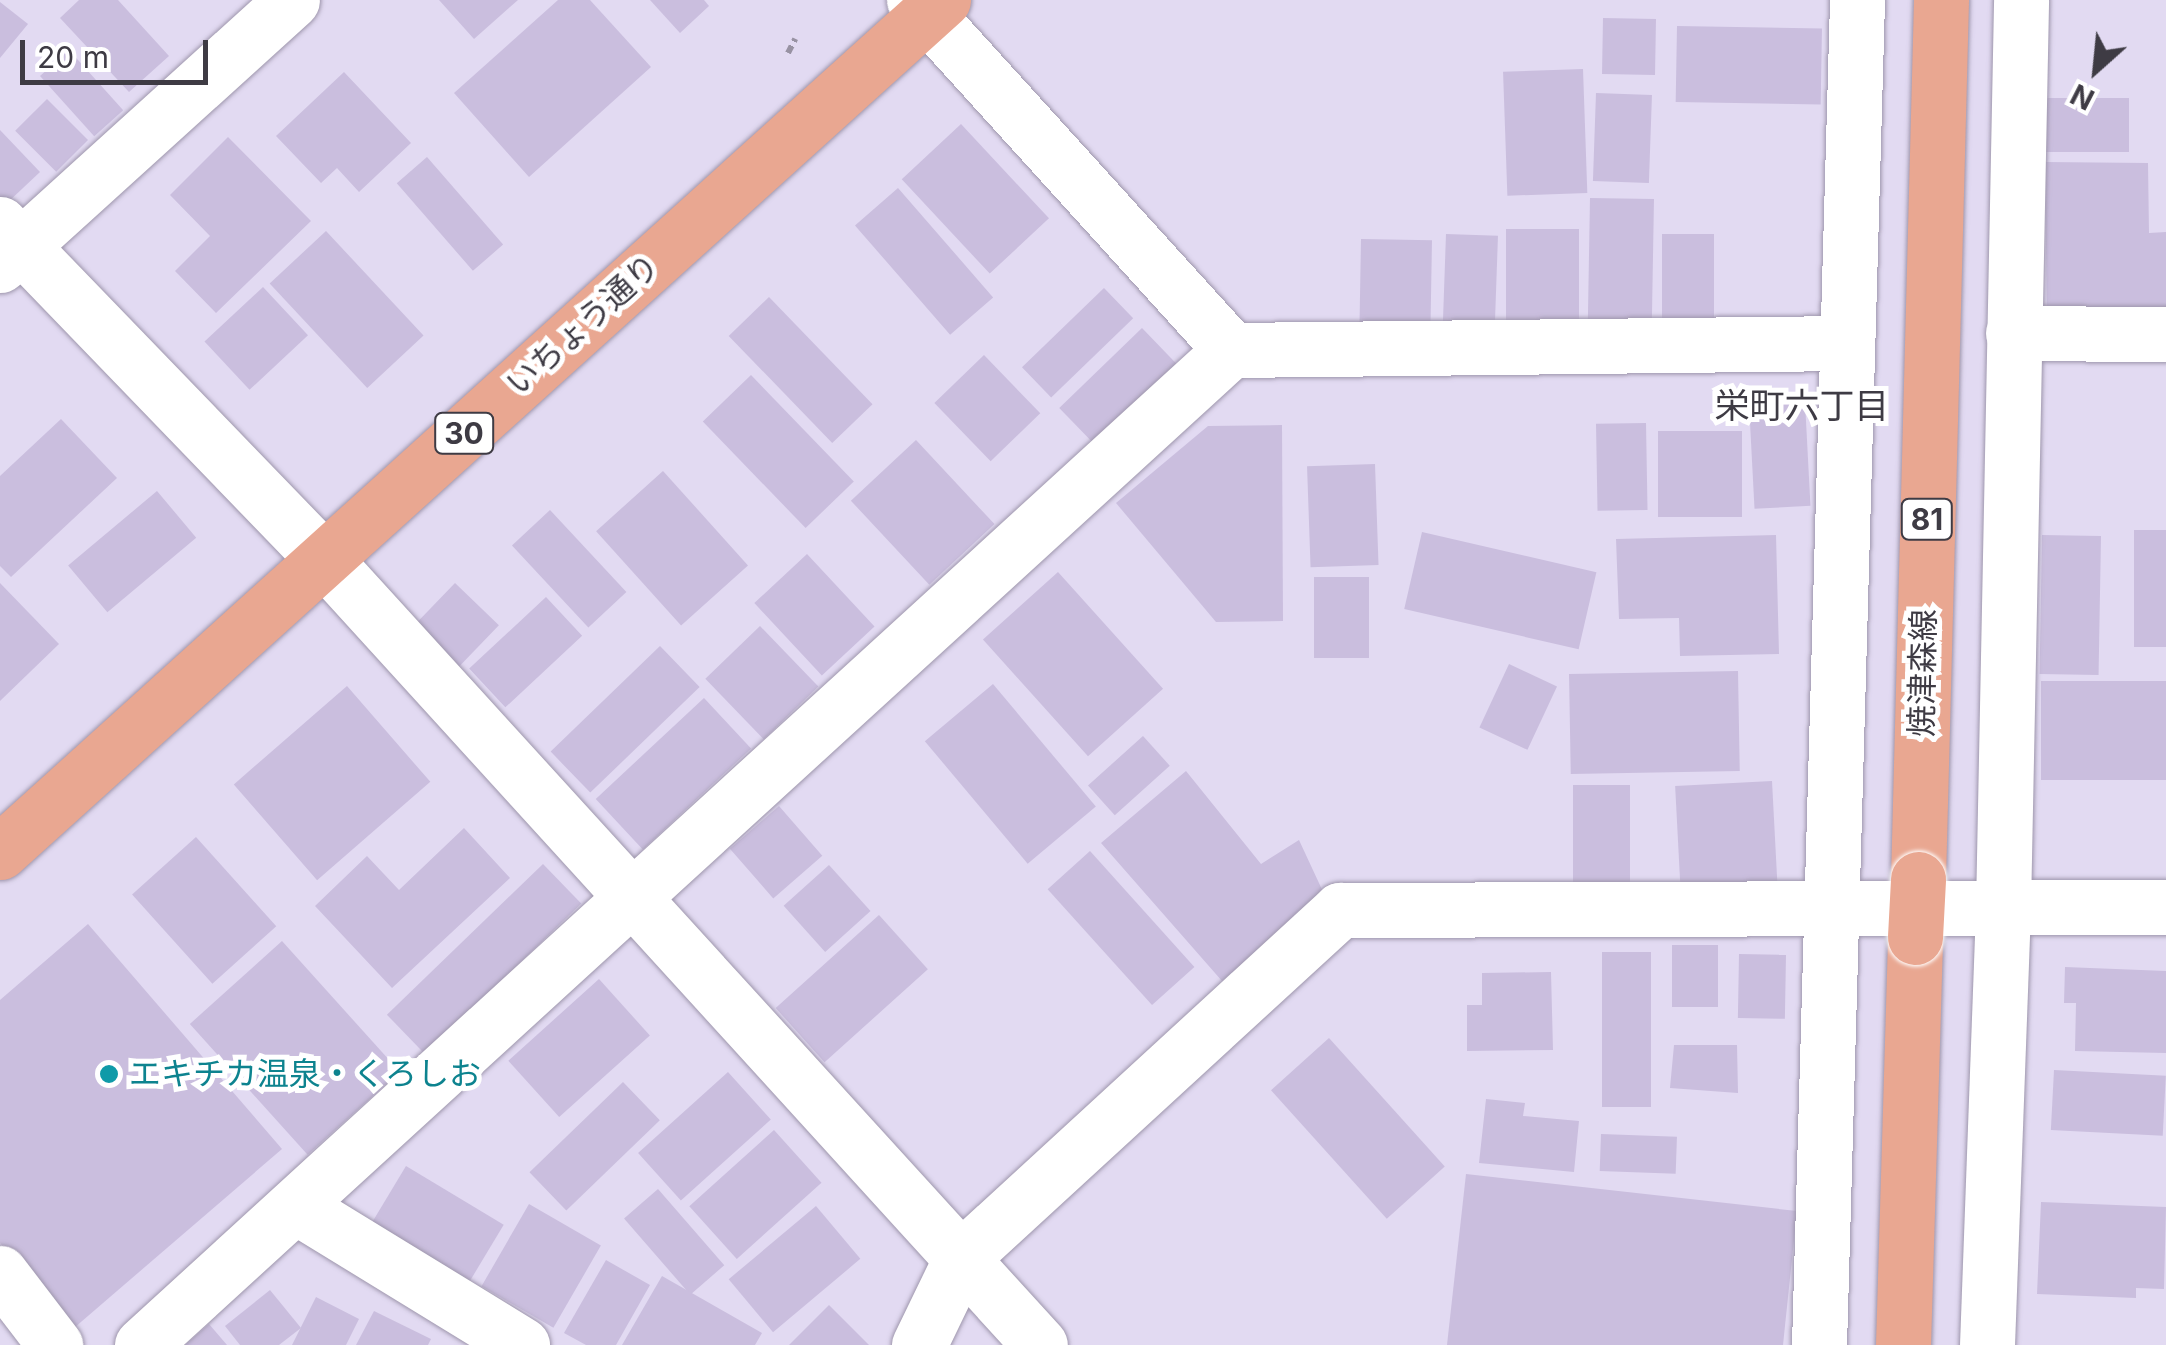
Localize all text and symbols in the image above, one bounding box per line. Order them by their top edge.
scale bar [25,20,212,82]
north arrow [2046,20,2146,120]
text: 20 m [37,39,109,75]
text: N [2065,77,2100,117]
street label: いちょう通り [499,246,667,404]
district label: 栄町六丁目 [1715,384,1889,426]
road number: 30 [434,408,494,458]
road number: 81 [1900,494,1954,544]
street label: 焼津森線 [1903,609,1943,737]
place label: エキチカ温泉・くろしお [129,1055,481,1093]
marker: エキチカ温泉・くろしお [98,1063,120,1085]

